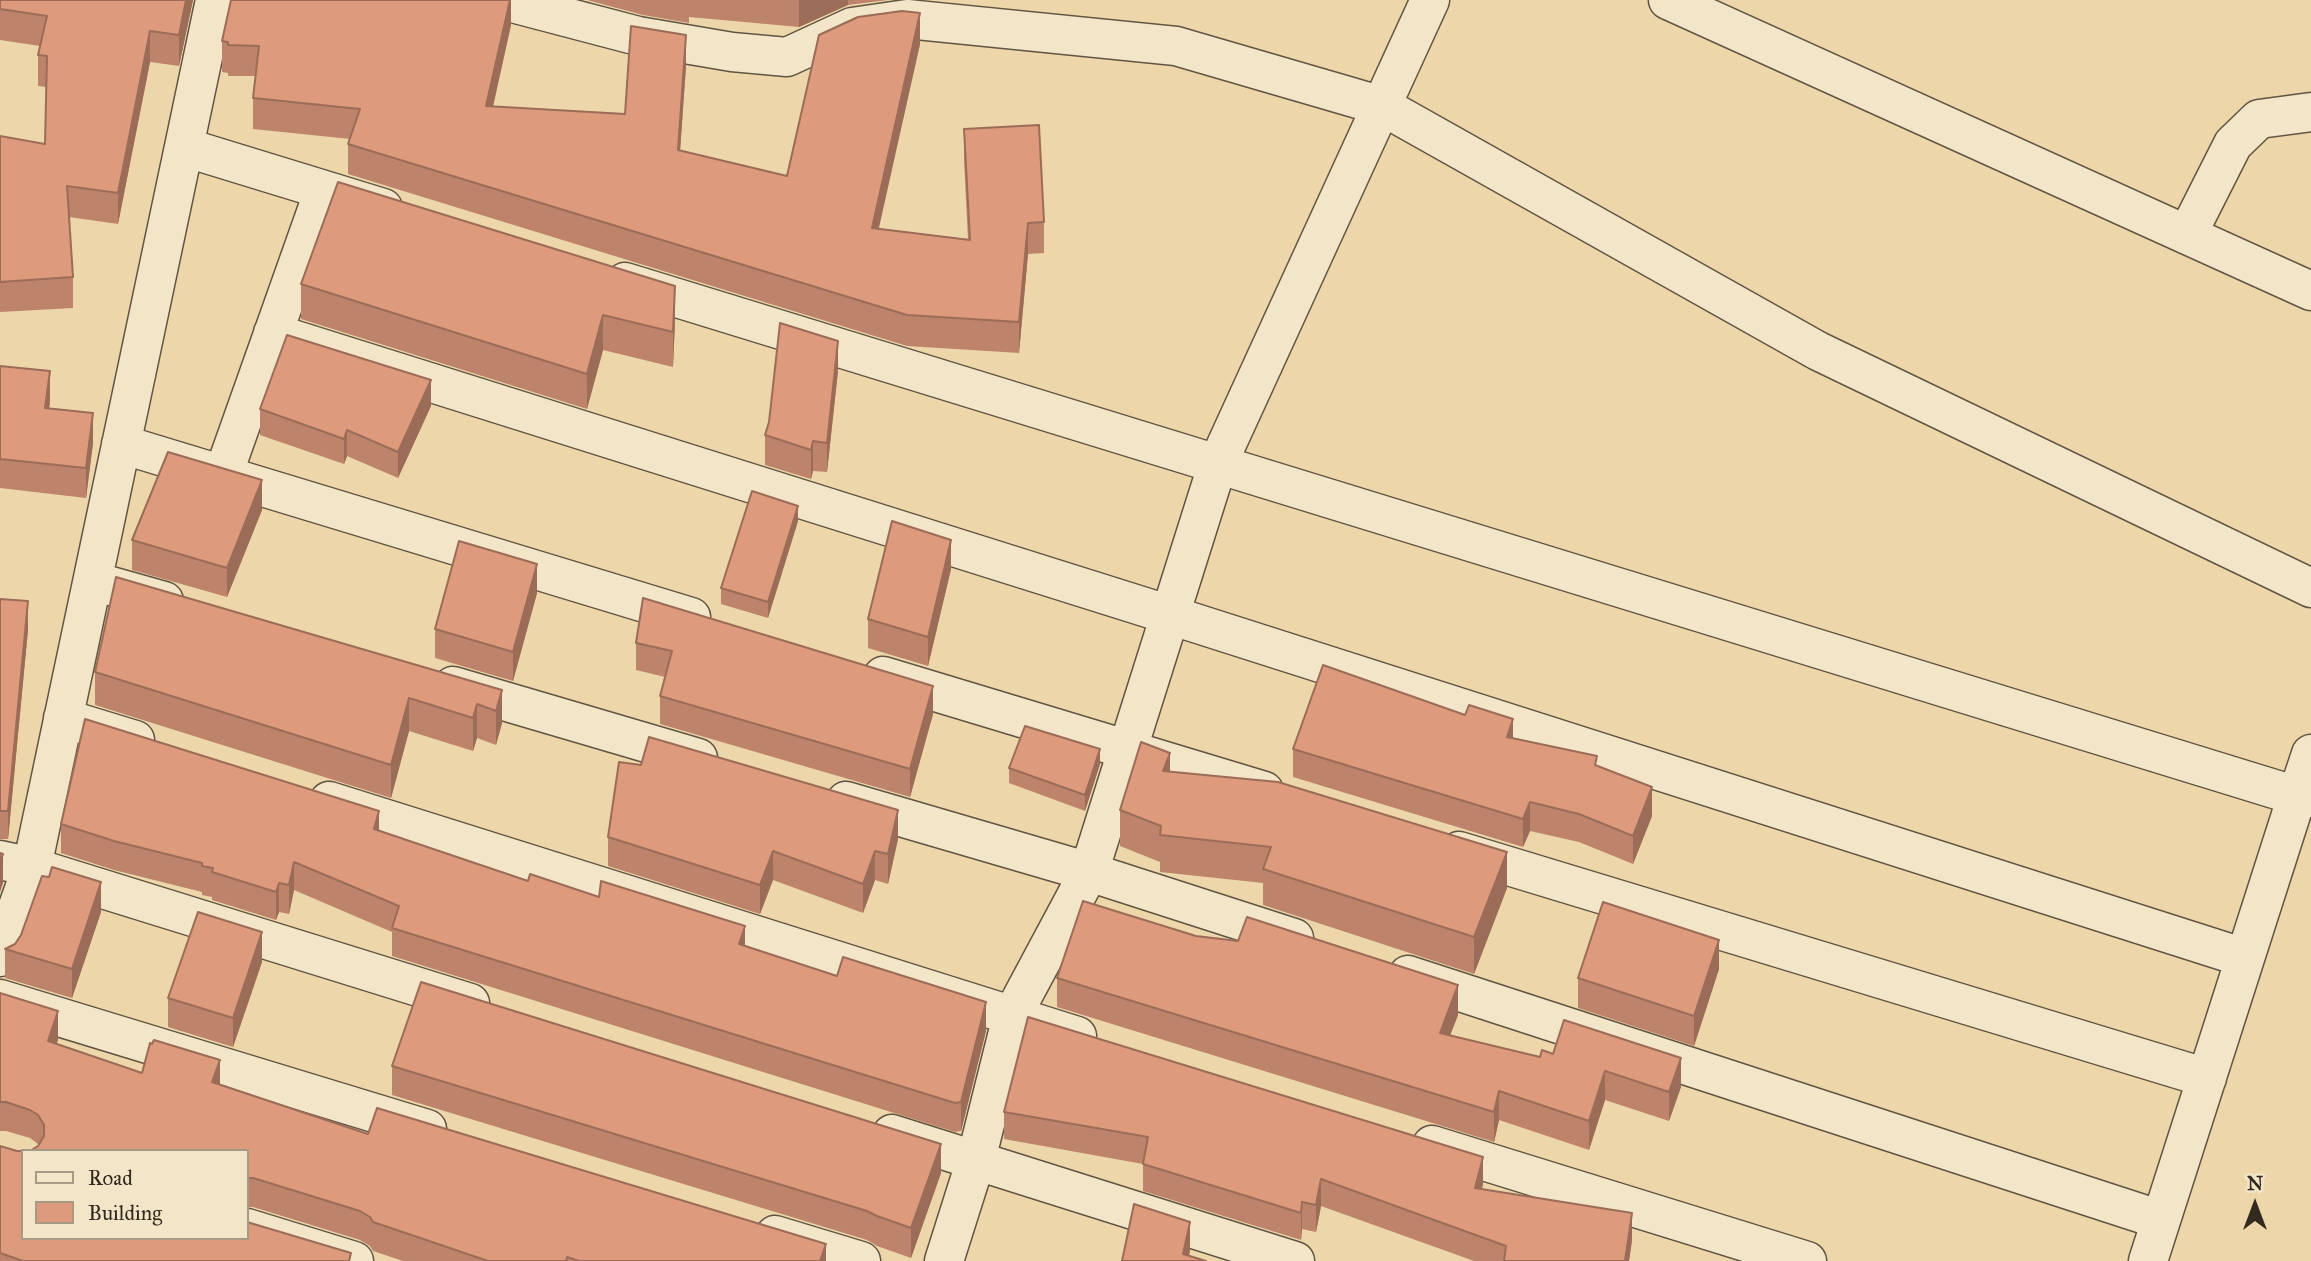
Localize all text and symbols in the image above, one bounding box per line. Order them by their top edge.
legend [21,1149,248,1240]
text: Road [88,1165,133,1191]
north arrow [2220,1170,2290,1240]
text: N [2247,1172,2263,1195]
text: Building [88,1200,162,1226]

